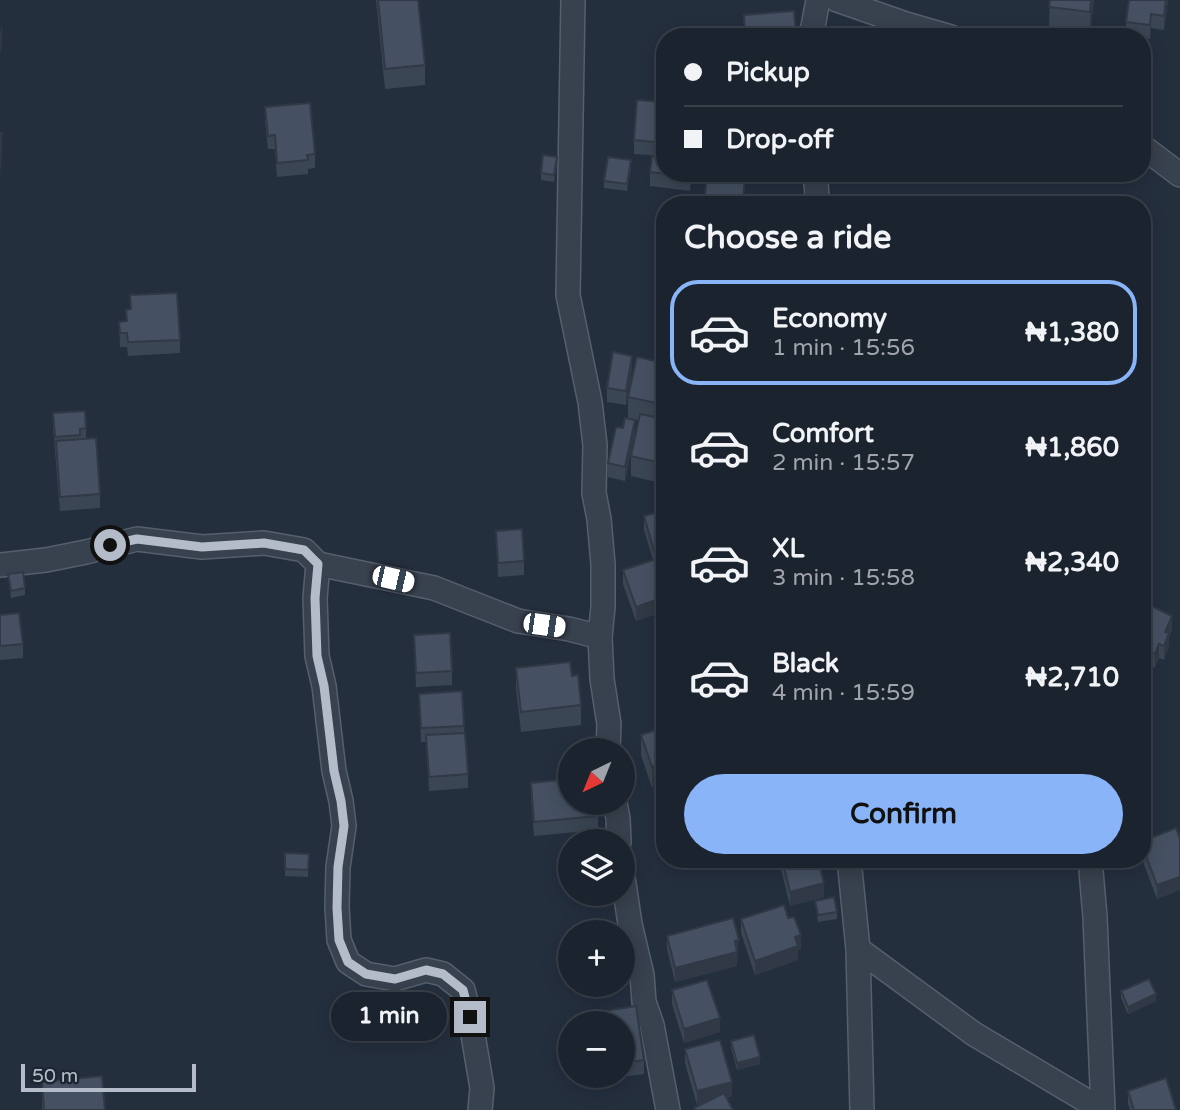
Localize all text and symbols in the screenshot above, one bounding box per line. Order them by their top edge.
text: Pickup [726,57,810,88]
text: Drop-off [726,124,833,155]
text: Choose a ride [684,219,891,257]
icon: car [688,301,751,364]
text: Economy [772,303,887,334]
text: ₦1,380 [1025,317,1119,348]
text: 1 min · 15:56 [772,334,915,362]
icon: car [688,416,751,479]
text: Comfort [772,418,874,449]
text: ₦1,860 [1025,432,1119,463]
text: 2 min · 15:57 [772,449,915,477]
route start [94,529,126,561]
icon: car [688,531,751,594]
text: XL [772,533,804,564]
text: ₦2,340 [1025,547,1119,578]
car [371,564,416,594]
text: 3 min · 15:58 [772,564,915,592]
car [522,612,567,638]
icon: car [688,646,751,709]
text: Black [772,648,839,679]
text: ₦2,710 [1025,662,1119,693]
text: 4 min · 15:59 [772,679,915,707]
north arrow [558,738,635,816]
map controls [558,738,635,1088]
button: Confirm [684,774,1123,854]
button: layers [558,829,635,906]
button: + [558,920,635,997]
callout: 1 min [330,992,446,1042]
route end [454,1001,486,1033]
text: 1 min [358,1002,420,1030]
button: − [558,1011,635,1088]
scale bar [21,1061,196,1093]
text: 50 m [32,1065,78,1087]

